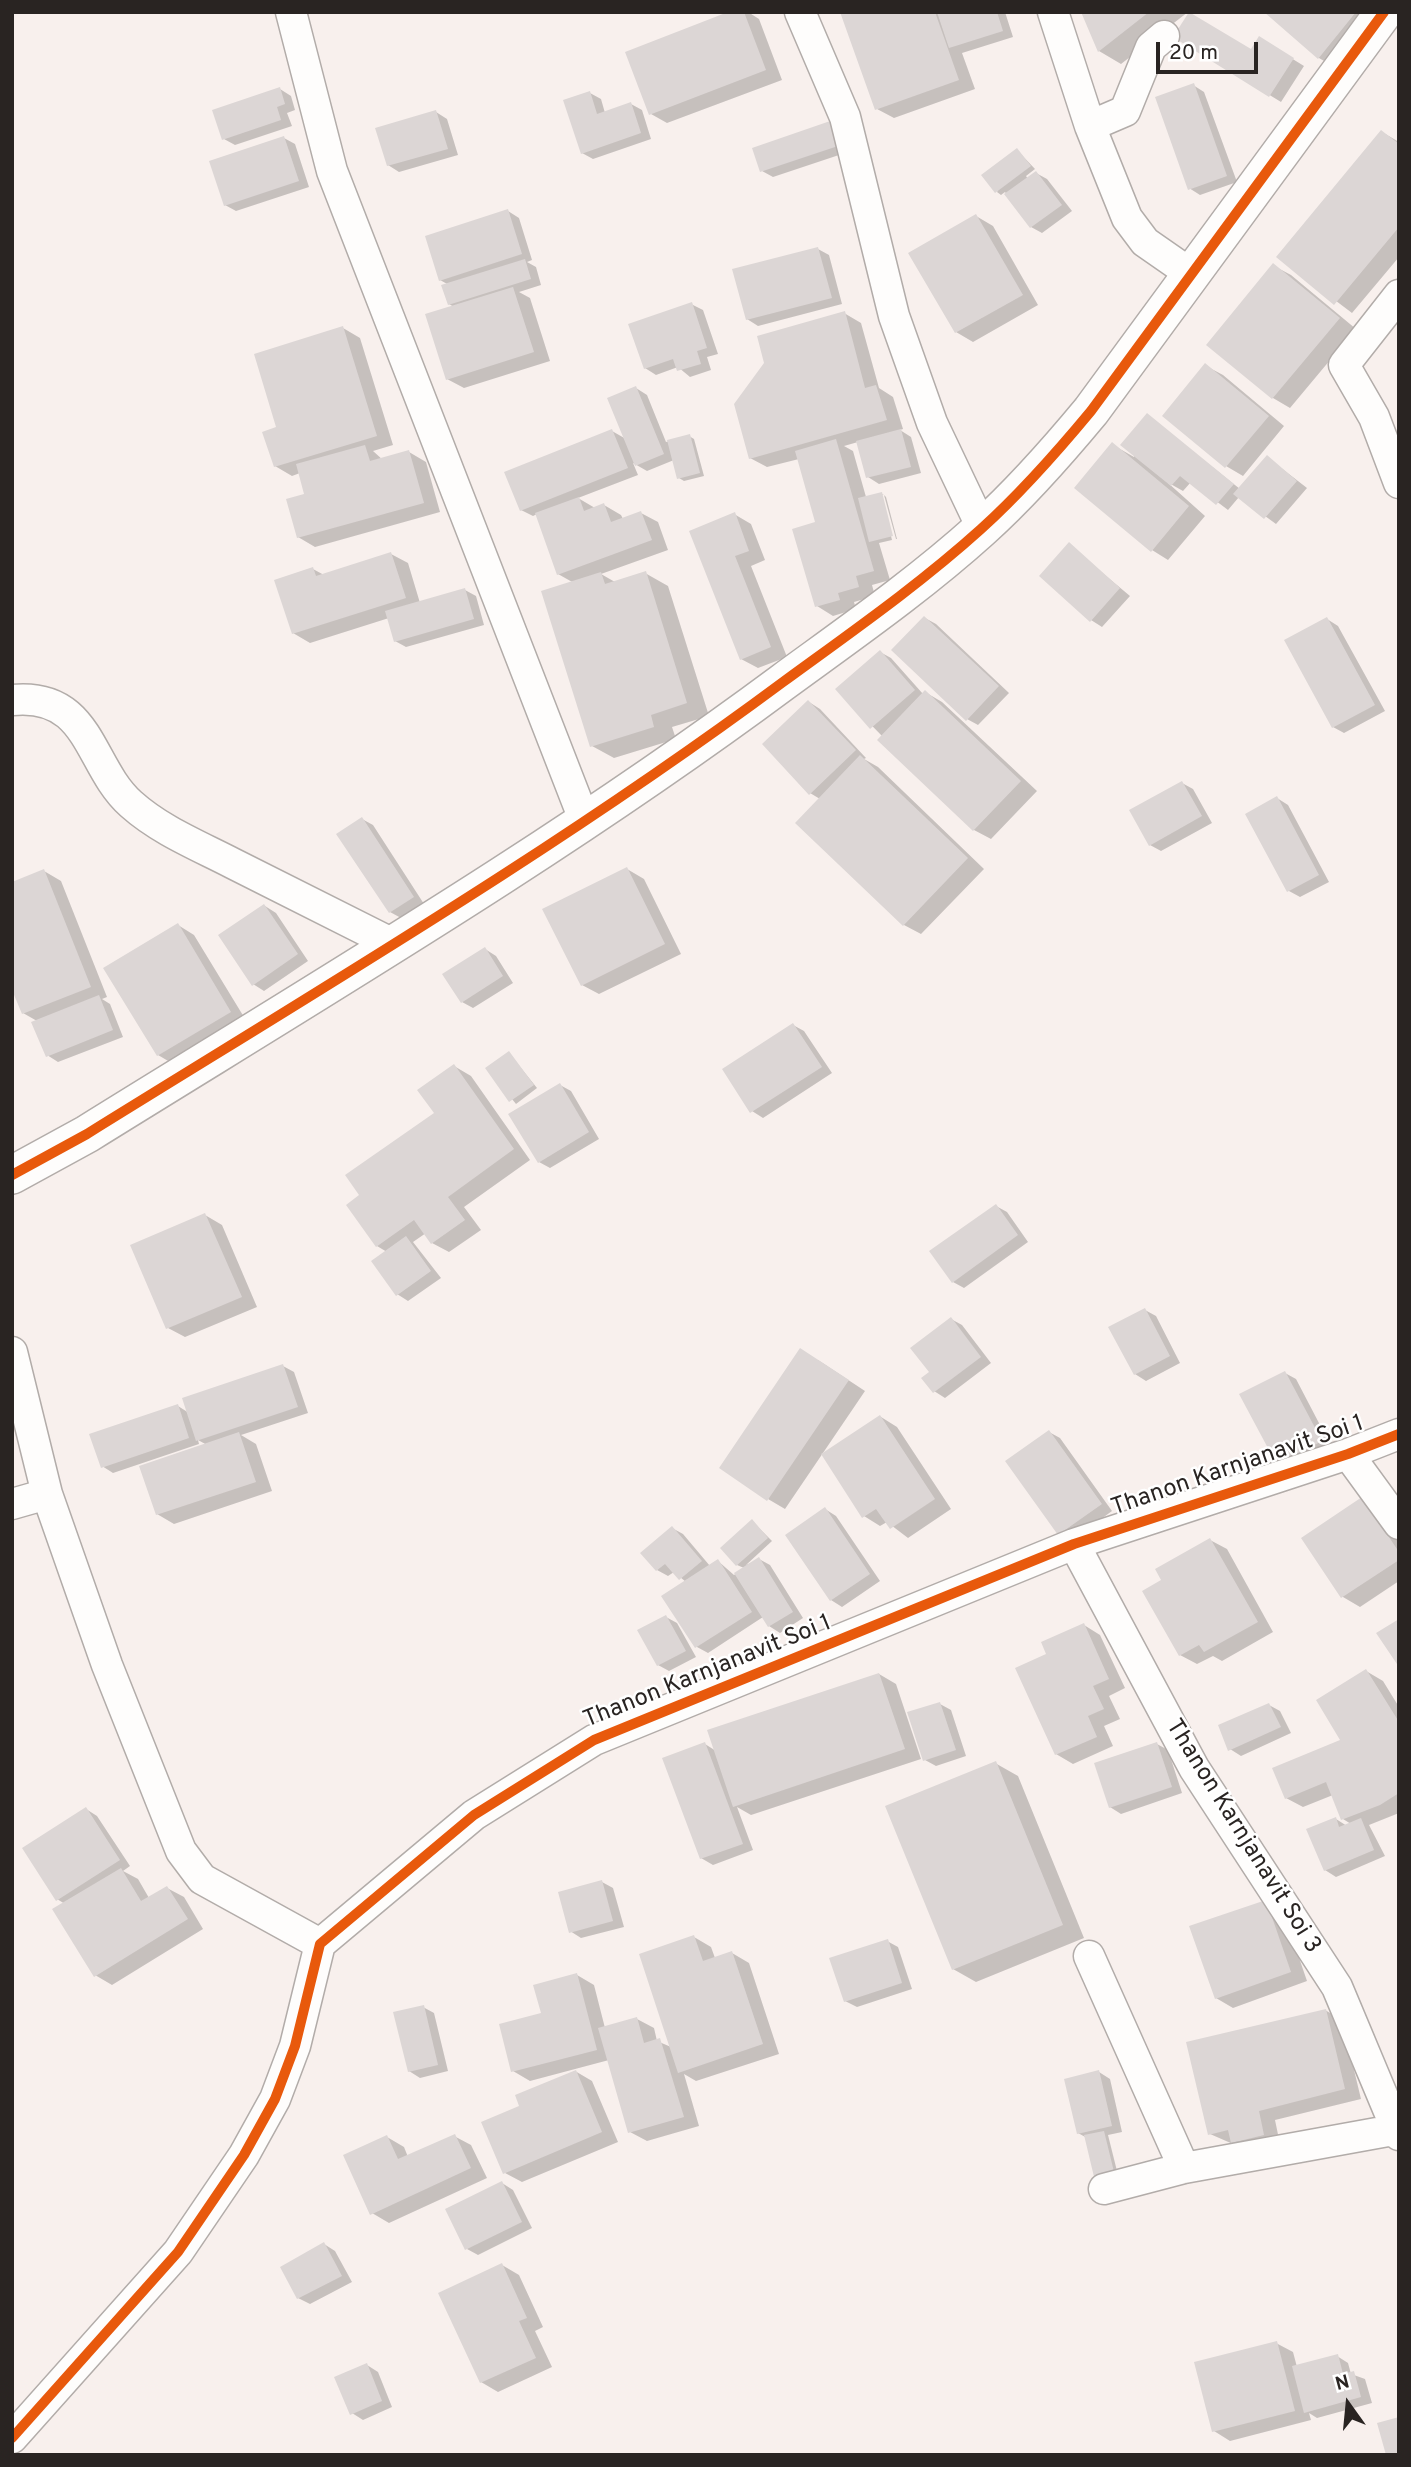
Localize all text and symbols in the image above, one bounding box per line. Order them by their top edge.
scale bar [1159,28,1260,72]
text: 20 m [1169,40,1218,67]
street label: Thanon Karnjanavit Soi 1 [1108,1410,1368,1524]
street label: Thanon Karnjanavit Soi 1 [580,1610,836,1736]
street label: Thanon Karnjanavit Soi 3 [1158,1715,1326,1959]
north arrow [1313,2369,1383,2439]
text: N [1333,2370,1352,2397]

